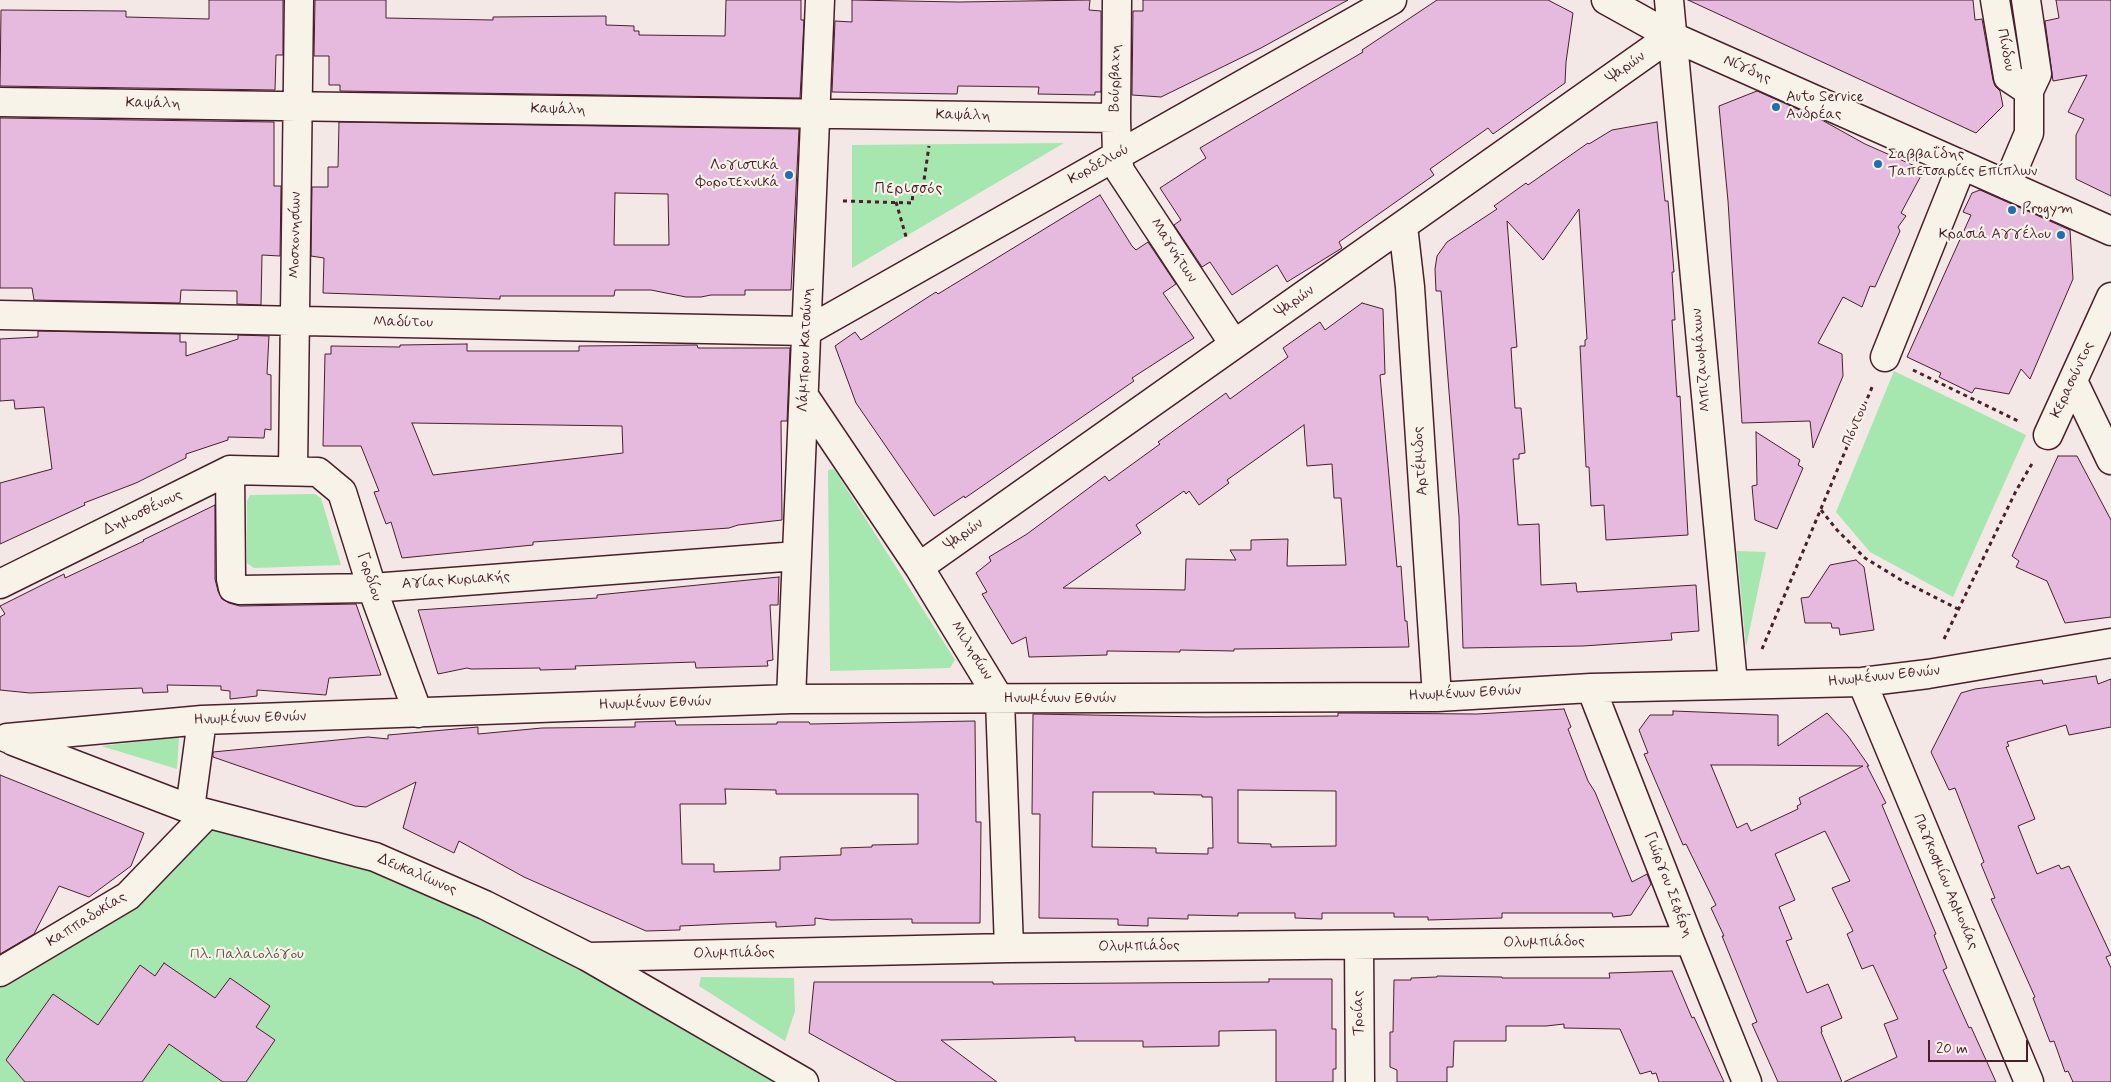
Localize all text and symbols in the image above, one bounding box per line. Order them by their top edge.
street label: Πίνδου [1992,27,2018,73]
street label: Βούρβαχη [1106,44,1126,112]
street label: Ψαρών [1603,48,1649,88]
street label: Νίγδης [1720,52,1774,88]
place label: Auto Service Ανδρέας [1786,89,1864,124]
street label: Καψάλη [125,95,181,113]
street label: Καψάλη [530,101,586,119]
marker: Auto Service Ανδρέας [1770,101,1782,113]
street label: Καψάλη [935,107,991,125]
street label: Κορδελιού [1065,141,1133,189]
place label: Σαββαΐδης Ταπετσαρίες Επίπλων [1888,146,2037,181]
place label: Λογιστικά Φοροτεχνικά [696,157,779,192]
marker: Σαββαΐδης Ταπετσαρίες Επίπλων [1872,158,1884,170]
marker: Λογιστικά Φοροτεχνικά [783,169,795,181]
district label: Περισσός [874,180,944,200]
street label: Μοσχονησίων [286,191,306,279]
place label: Progym [2022,201,2073,219]
marker: Progym [2006,204,2018,216]
street label: Μαγνήτων [1146,215,1200,287]
place label: Κρασιά Αγγέλου [1939,226,2051,244]
marker: Κρασιά Αγγέλου [2055,229,2067,241]
street label: Ψαρών [1272,282,1318,322]
street label: Λάμπρου Κατσώνη [795,287,817,413]
street label: Μπιζανομάχων [1689,308,1715,412]
street label: Μαδύτου [373,313,433,333]
street label: Κερασούντος [2047,339,2099,421]
street label: Πόντου [1839,401,1873,449]
street label: Αρτέμιδος [1410,426,1432,496]
street label: Δημοσθένους [101,486,185,540]
street label: Ψαρών [941,515,987,555]
street label: Γορδίου [353,550,385,604]
street label: Αγίας Κυριακής [401,568,511,594]
street label: Μιλησίων [946,618,996,684]
street label: Ηνωμένων Εθνών [1827,662,1941,692]
street label: Ηνωμένων Εθνών [1408,682,1522,706]
street label: Ηνωμένων Εθνών [1004,690,1116,708]
street label: Ηνωμένων Εθνών [599,693,711,715]
street label: Ηνωμένων Εθνών [194,708,306,730]
street label: Παγκοσμίου Αρμονίας [1908,812,1982,952]
street label: Γιώργου Σεφέρη [1640,830,1696,940]
street label: Δευκαλίωνος [375,850,459,900]
street label: Καππαδοκίας [44,888,130,952]
street label: Ολυμπιάδος [1503,933,1585,953]
street label: Ολυμπιάδος [1098,937,1180,957]
street label: Ολυμπιάδος [693,944,775,964]
park label: Πλ. Παλαιολόγου [190,946,304,964]
street label: Τροίας [1350,990,1368,1036]
scale bar [1931,1030,2031,1062]
text: 20 m [1936,1039,1968,1059]

